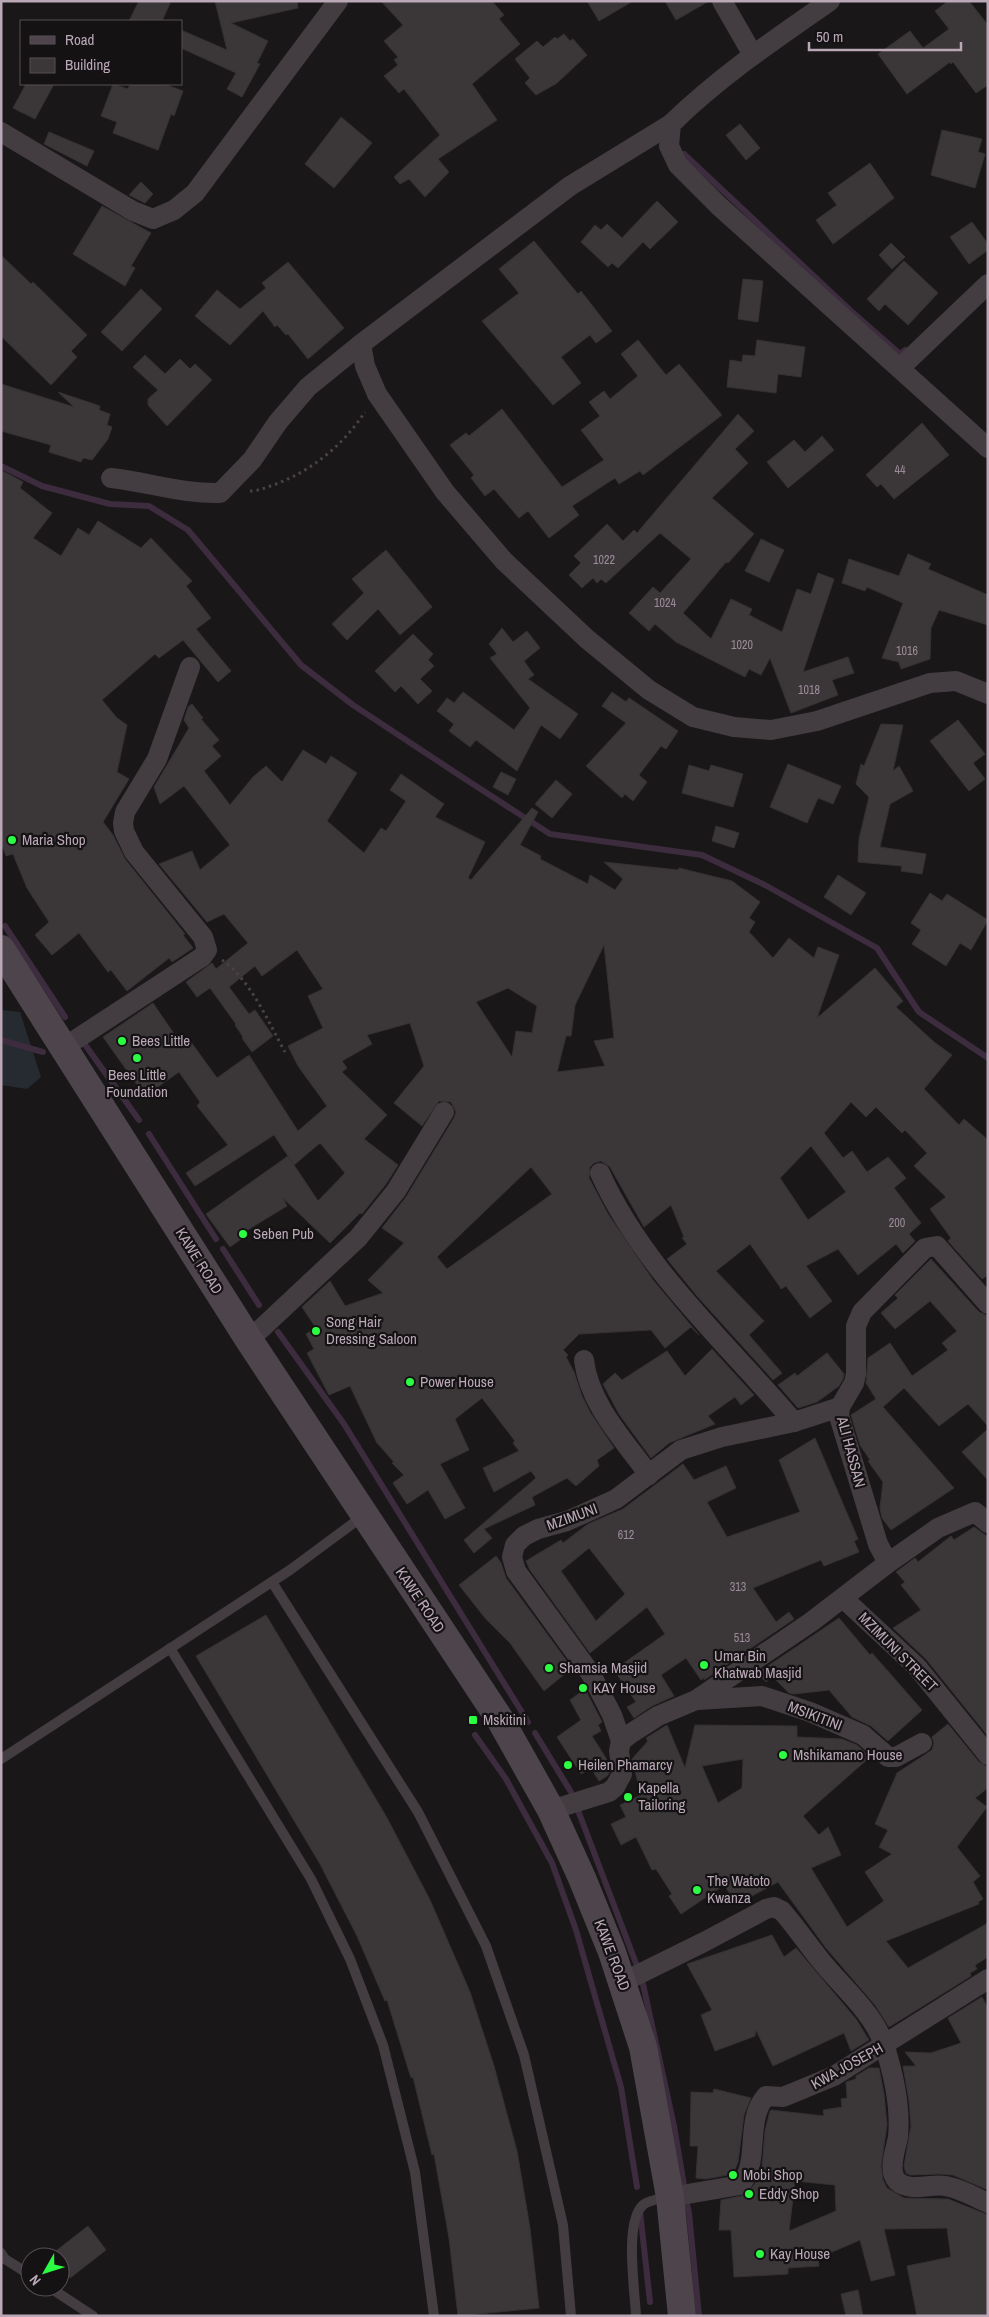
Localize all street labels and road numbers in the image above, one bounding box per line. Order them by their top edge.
street label: KAWE ROAD [171,1223,228,1298]
street label: ALI HASSAN [832,1413,871,1490]
street label: MZIMUNI [544,1498,600,1535]
street label: KAWE ROAD [391,1563,450,1637]
street label: MZIMUNI STREET [854,1607,943,1696]
street label: MSIKITINI [785,1696,845,1736]
street label: KAWE ROAD [589,1916,636,1994]
street label: KWA JOSEPH [807,2037,887,2094]

